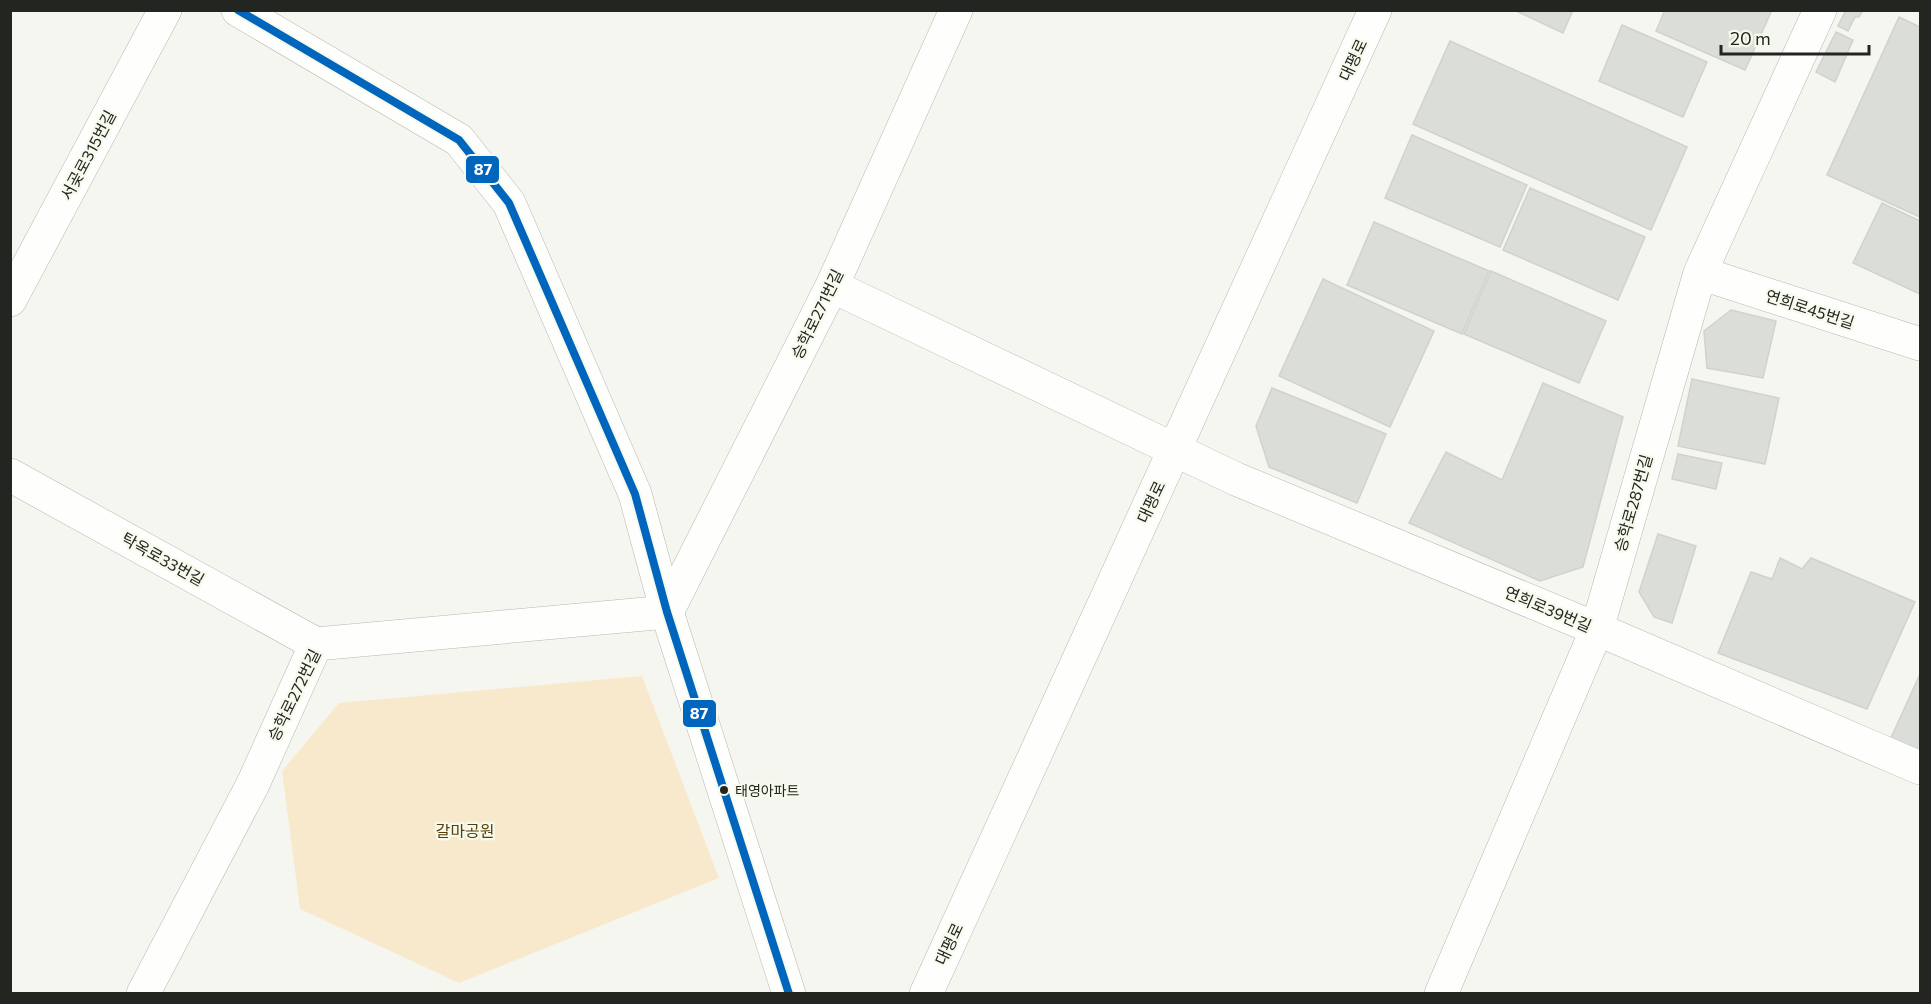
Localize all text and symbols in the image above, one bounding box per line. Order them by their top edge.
scale bar [1721,18,1870,56]
text: 20 m [1730,27,1771,49]
street label: 대평로 [1335,36,1371,84]
street label: 서곶로315번길 [56,107,119,203]
line badge: 87 [465,155,500,184]
text: 87 [474,159,492,178]
street label: 승학로271번길 [787,266,847,362]
street label: 연희로45번길 [1763,285,1857,332]
street label: 승학로287번길 [1610,452,1656,554]
street label: 대평로 [1133,478,1169,526]
street label: 탁옥로33번길 [118,528,208,589]
street label: 연희로39번길 [1502,582,1594,635]
street label: 승학로272번길 [263,646,324,744]
line badge: 87 [682,699,717,728]
text: 87 [690,703,708,722]
place label: 태영아파트 [735,782,800,799]
marker: 태영아파트 [718,784,730,796]
park label: 갈마공원 [436,821,494,840]
street label: 대평로 [931,920,967,968]

